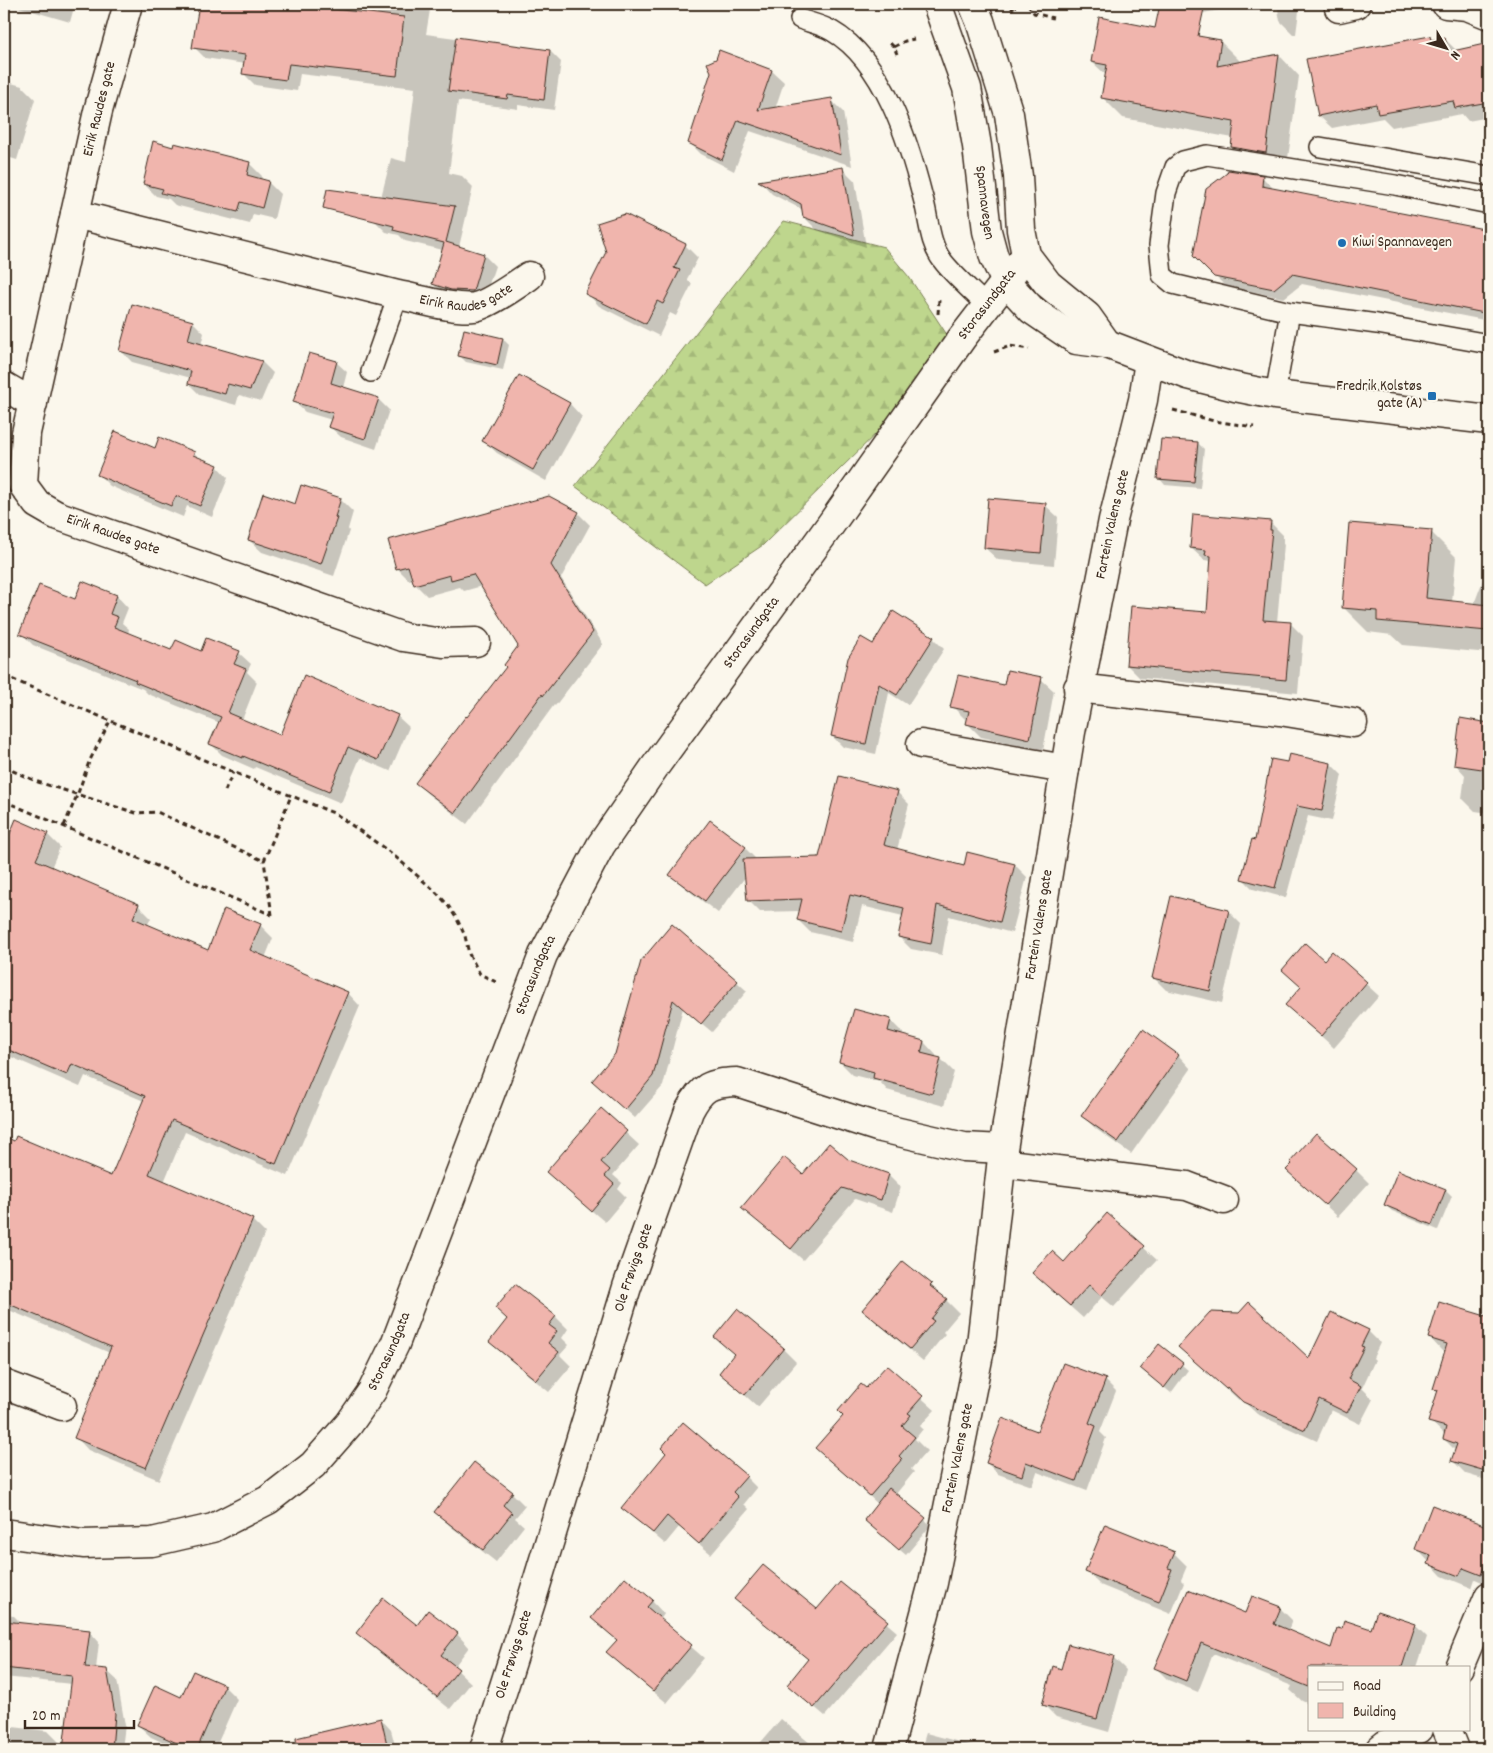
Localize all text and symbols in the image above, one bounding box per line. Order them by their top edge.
north arrow [1420,22,1470,72]
text: N [1445,46,1465,64]
street label: Eirik Raudes gate [78,59,123,159]
street label: Spannavegen [968,164,1000,242]
place label: Kiwi Spannavegen [1352,232,1452,254]
marker: Kiwi Spannavegen [1336,237,1348,249]
street label: Storasundgata [953,264,1023,345]
street label: Eirik Raudes gate [417,278,518,319]
place label: Fredrik Kolstøs gate (A) [1336,376,1422,415]
marker: Fredrik Kolstøs gate (A) [1426,390,1438,402]
street label: Fartein Valens gate [1091,467,1136,581]
street label: Eirik Raudes gate [63,508,163,562]
street label: Storasundgata [718,592,786,674]
street label: Fartein Valens gate [1020,868,1059,982]
street label: Storasundgata [510,931,563,1018]
street label: Ole Frøvigs gate [609,1220,660,1315]
street label: Storasundgata [363,1308,417,1395]
street label: Fartein Valens gate [936,1401,980,1515]
street label: Ole Frøvigs gate [490,1607,539,1702]
legend [1308,1666,1470,1730]
text: Road [1353,1676,1381,1698]
scale bar [25,1698,134,1730]
text: Building [1353,1702,1396,1724]
text: 20 m [32,1706,60,1728]

